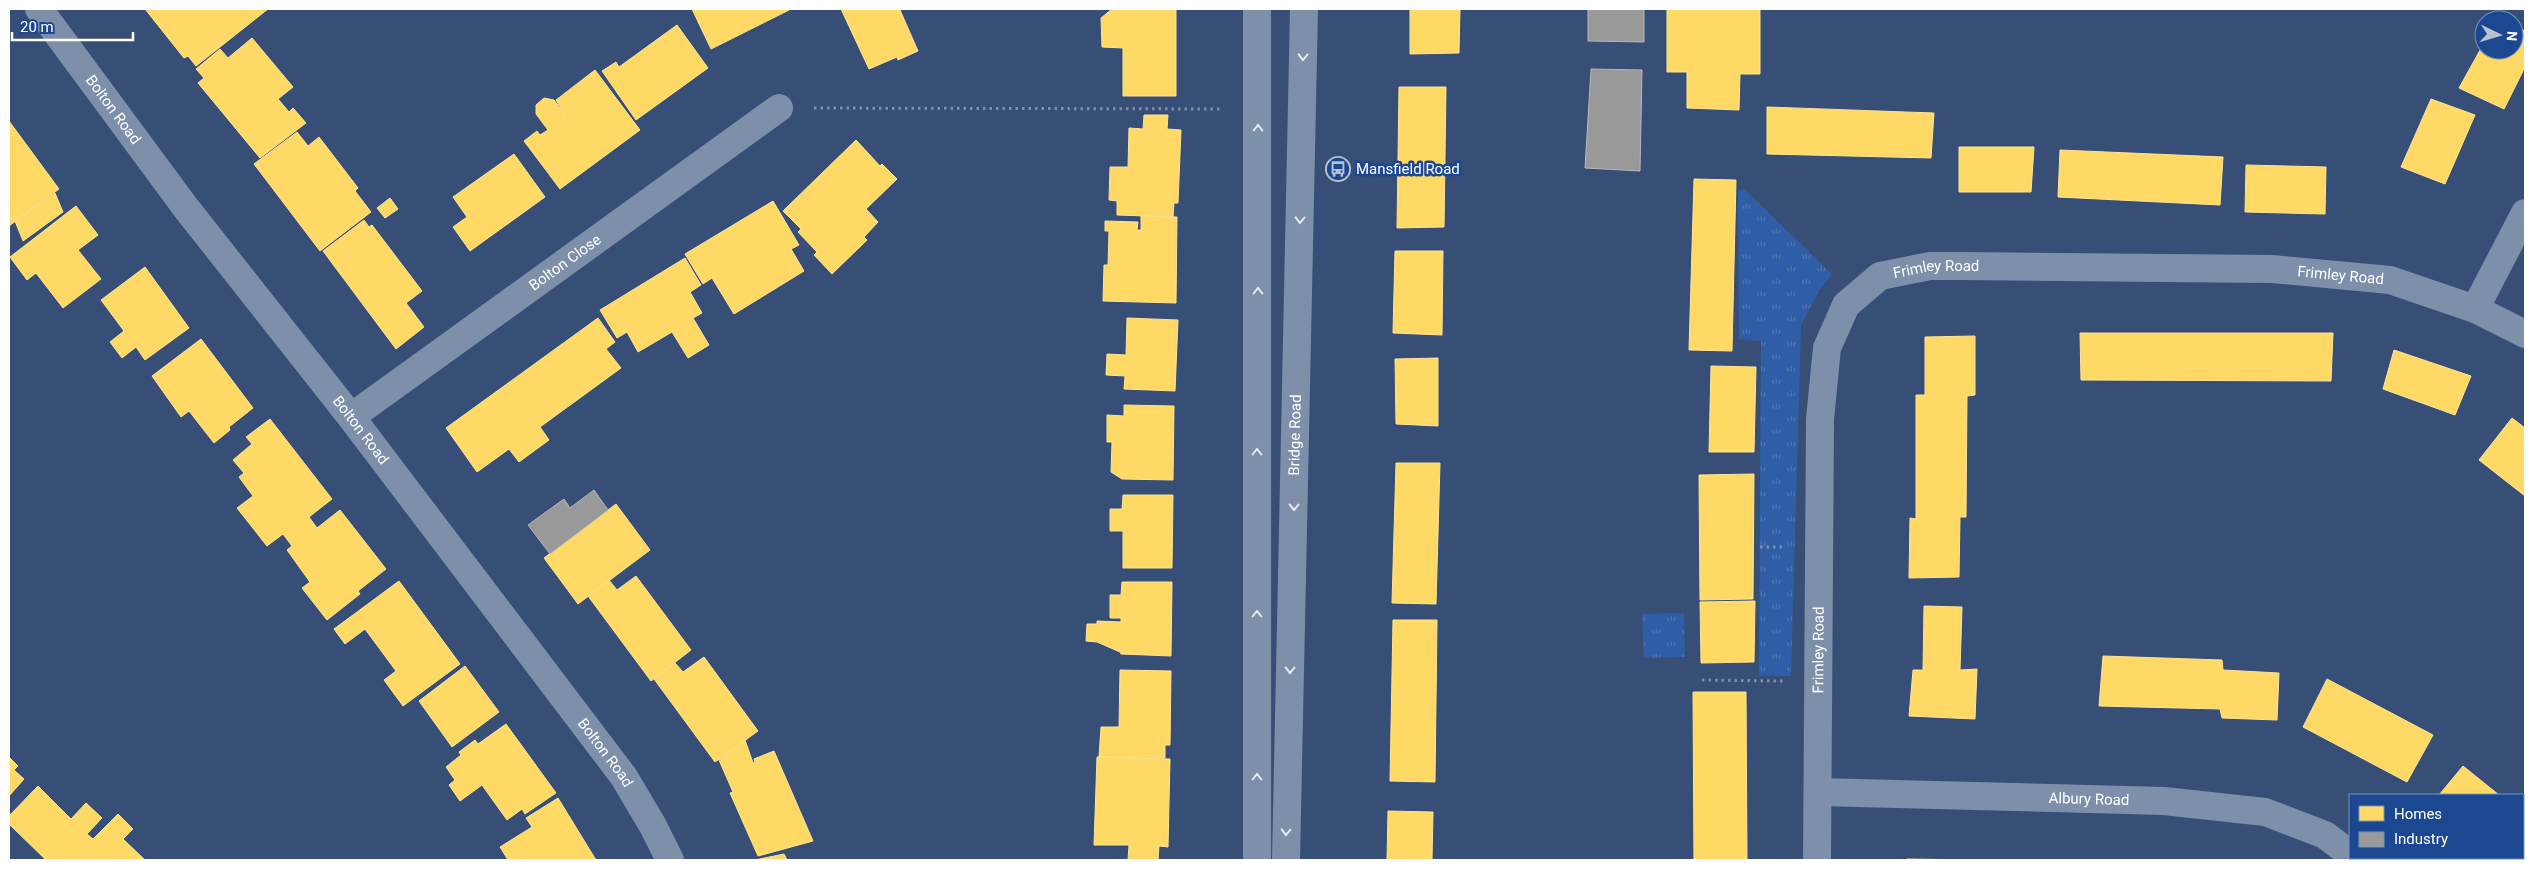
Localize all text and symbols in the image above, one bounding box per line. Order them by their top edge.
scale bar [12,10,134,42]
north arrow [2474,10,2524,60]
text: 20 m [20,18,54,36]
text: N [2504,31,2520,42]
one-way arrow [1298,54,1308,62]
street label: Bolton Road [82,71,145,148]
one-way arrow [1253,124,1263,132]
bus stop icon: Mansfield Road [1325,156,1351,182]
place label: Mansfield Road [1356,160,1460,178]
one-way arrow [1295,216,1305,224]
street label: Bolton Close [525,230,605,295]
street label: Frimley Road [1892,257,1979,282]
street label: Frimley Road [2297,262,2385,288]
one-way arrow [1253,286,1263,294]
street label: Bolton Road [329,392,393,468]
street label: Bridge Road [1285,394,1305,476]
one-way arrow [1252,447,1262,455]
one-way arrow [1288,504,1299,512]
street label: Frimley Road [1809,607,1828,693]
one-way arrow [1252,610,1262,618]
one-way arrow [1285,666,1295,674]
street label: Bolton Road [574,715,637,790]
one-way arrow [1252,772,1262,780]
street label: Albury Road [2048,789,2129,809]
legend [2349,794,2524,859]
text: Homes [2394,805,2442,823]
one-way arrow [1281,829,1292,837]
text: Industry [2394,830,2448,848]

